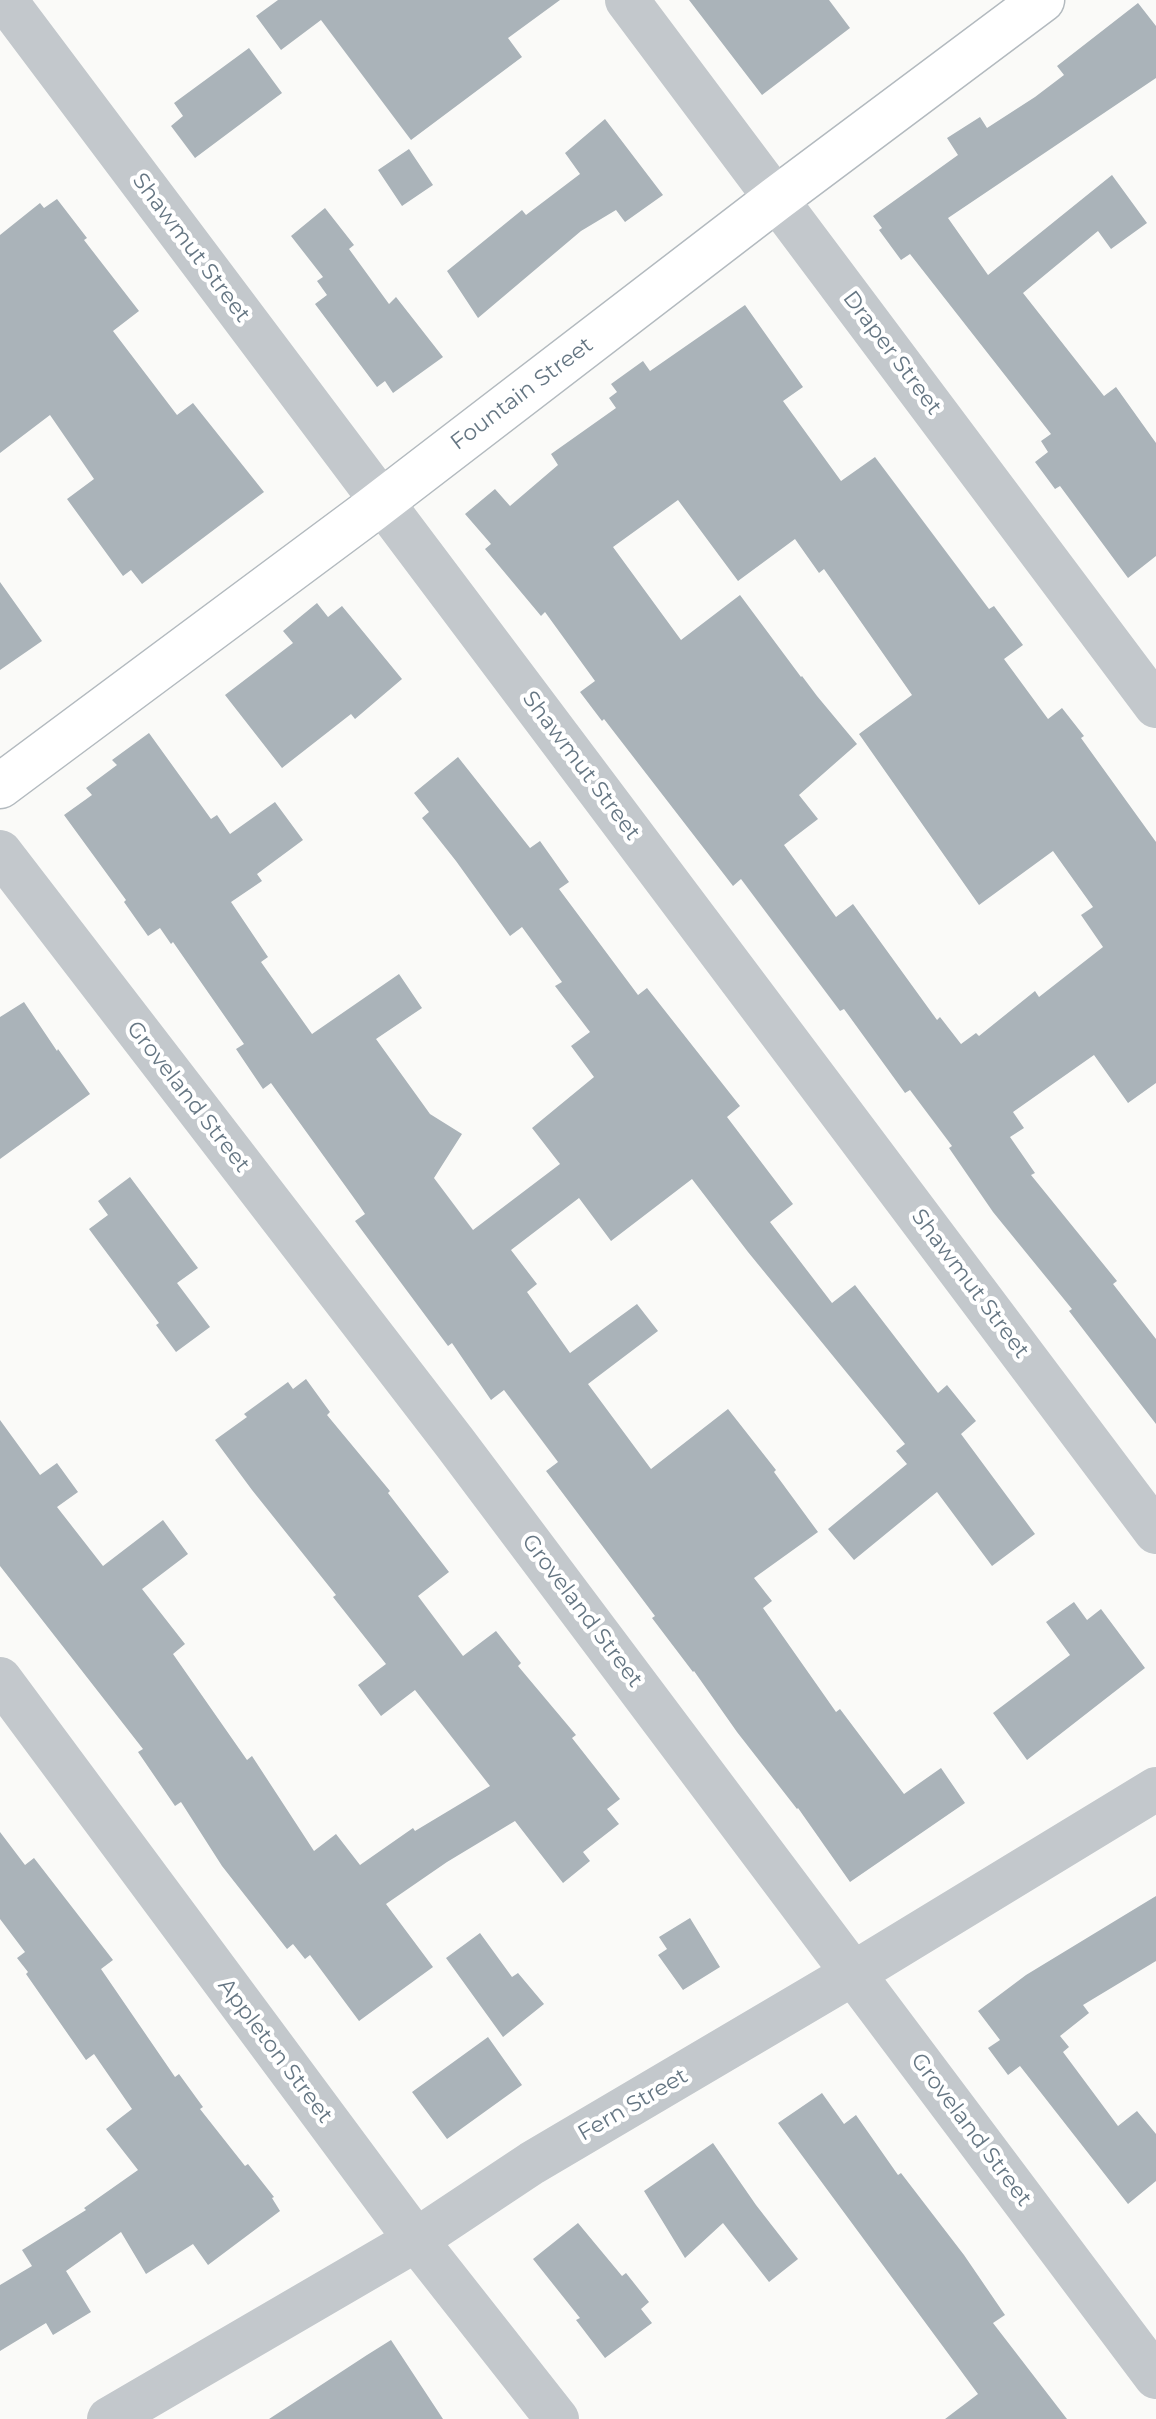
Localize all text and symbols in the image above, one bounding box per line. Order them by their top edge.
street label: Shawmut Street [126,168,256,328]
street label: Draper Street [837,286,947,420]
street label: Fountain Street [446,332,598,456]
street label: Shawmut Street [516,686,646,846]
street label: Groveland Street [121,1016,255,1178]
street label: Shawmut Street [905,1204,1035,1364]
street label: Groveland Street [516,1529,648,1693]
street label: Appleton Street [212,1973,338,2129]
street label: Groveland Street [905,2048,1037,2212]
street label: Fern Street [573,2063,693,2147]

